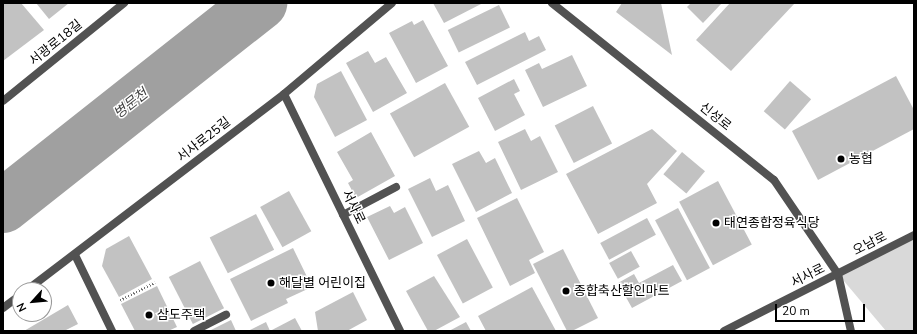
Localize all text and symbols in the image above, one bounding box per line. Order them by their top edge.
street label: 서광로18길 [26,17,86,69]
water label: 병문천 [111,85,151,123]
street label: 신성로 [696,100,734,134]
street label: 서사로25길 [174,114,234,166]
place label: 농협 [849,151,873,167]
marker: 농협 [836,154,846,164]
street label: 서사로 [338,187,368,227]
place label: 태연종합정육식당 [724,215,820,231]
marker: 태연종합정육식당 [711,218,721,228]
street label: 오남로 [850,229,890,259]
street label: 서사로 [788,261,828,291]
place label: 해달별 어린이집 [279,275,366,291]
marker: 해달별 어린이집 [266,278,276,288]
north arrow [12,282,52,322]
place label: 종합축산할인마트 [574,283,670,299]
marker: 종합축산할인마트 [561,286,571,296]
scale bar [777,296,867,322]
text: N [13,300,30,314]
text: 20 m [782,303,810,319]
place label: 삼도주택 [157,307,205,323]
marker: 삼도주택 [144,310,154,320]

